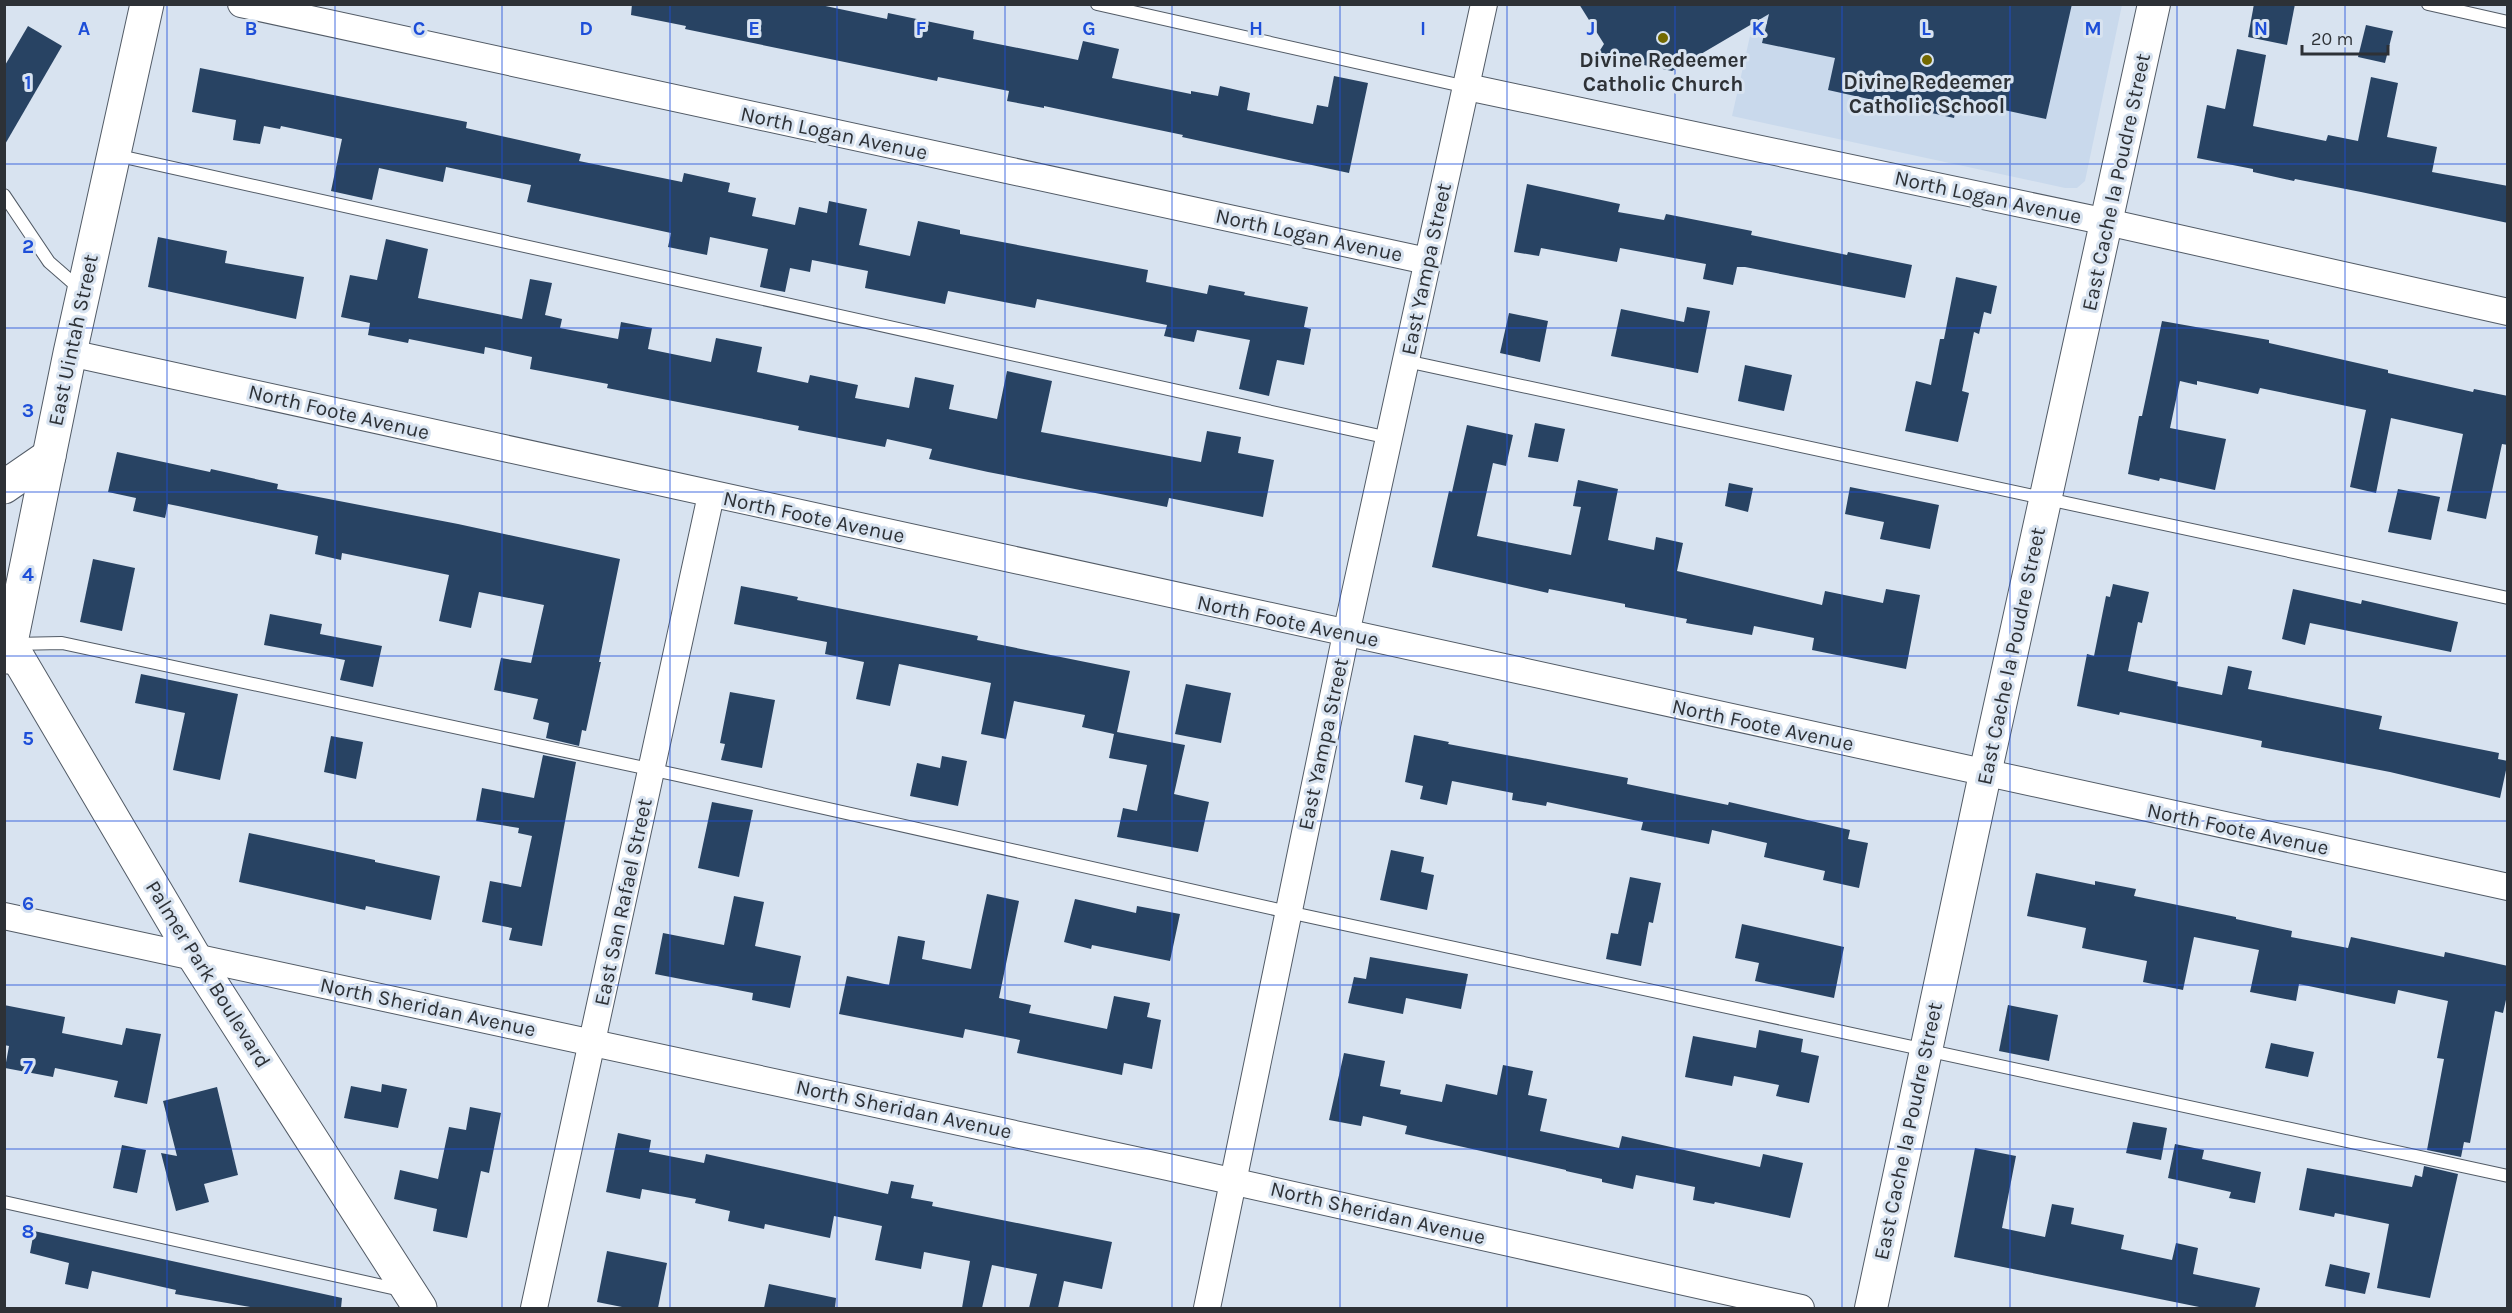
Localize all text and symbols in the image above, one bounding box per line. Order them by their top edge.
text: A [78,17,91,40]
text: B [245,17,257,40]
text: C [413,17,425,40]
text: D [579,17,593,40]
text: E [748,17,760,40]
text: F [916,17,927,40]
text: G [1082,17,1096,40]
text: H [1249,17,1263,40]
text: I [1420,17,1426,40]
text: J [1587,17,1595,40]
text: K [1751,17,1765,40]
text: L [1921,17,1931,40]
text: M [2084,17,2102,40]
text: N [2254,17,2268,40]
scale bar [2302,18,2388,56]
text: 20 m [2311,28,2353,50]
marker: Divine Redeemer Catholic Church [1656,31,1670,45]
place label: Divine Redeemer Catholic Church [1579,48,1748,96]
street label: East Cache la Poudre Street [2077,51,2155,313]
marker: Divine Redeemer Catholic School [1920,53,1934,67]
place label: Divine Redeemer Catholic School [1843,70,2012,118]
text: 1 [24,71,32,94]
street label: North Logan Avenue [738,101,930,165]
street label: North Logan Avenue [1892,165,2084,229]
street label: East Yampa Street [1396,181,1456,357]
street label: North Logan Avenue [1213,203,1405,267]
text: 2 [22,235,34,258]
street label: East Uintah Street [43,252,103,428]
street label: North Foote Avenue [246,379,432,445]
text: 3 [22,399,34,422]
street label: North Foote Avenue [721,486,907,548]
street label: East Cache la Poudre Street [1972,525,2050,787]
text: 4 [22,563,34,586]
street label: North Foote Avenue [1195,590,1381,652]
street label: East Yampa Street [1293,656,1353,832]
street label: North Foote Avenue [1670,694,1856,756]
text: 5 [22,727,34,750]
street label: East San Rafael Street [589,796,657,1008]
street label: North Foote Avenue [2145,798,2331,860]
street label: Palmer Park Boulevard [141,876,275,1072]
text: 6 [22,892,34,915]
street label: North Sheridan Avenue [318,972,538,1042]
street label: East Cache la Poudre Street [1869,1000,1947,1262]
text: 7 [23,1056,33,1079]
street label: North Sheridan Avenue [794,1074,1014,1144]
street label: North Sheridan Avenue [1268,1177,1488,1249]
text: 8 [22,1220,34,1243]

